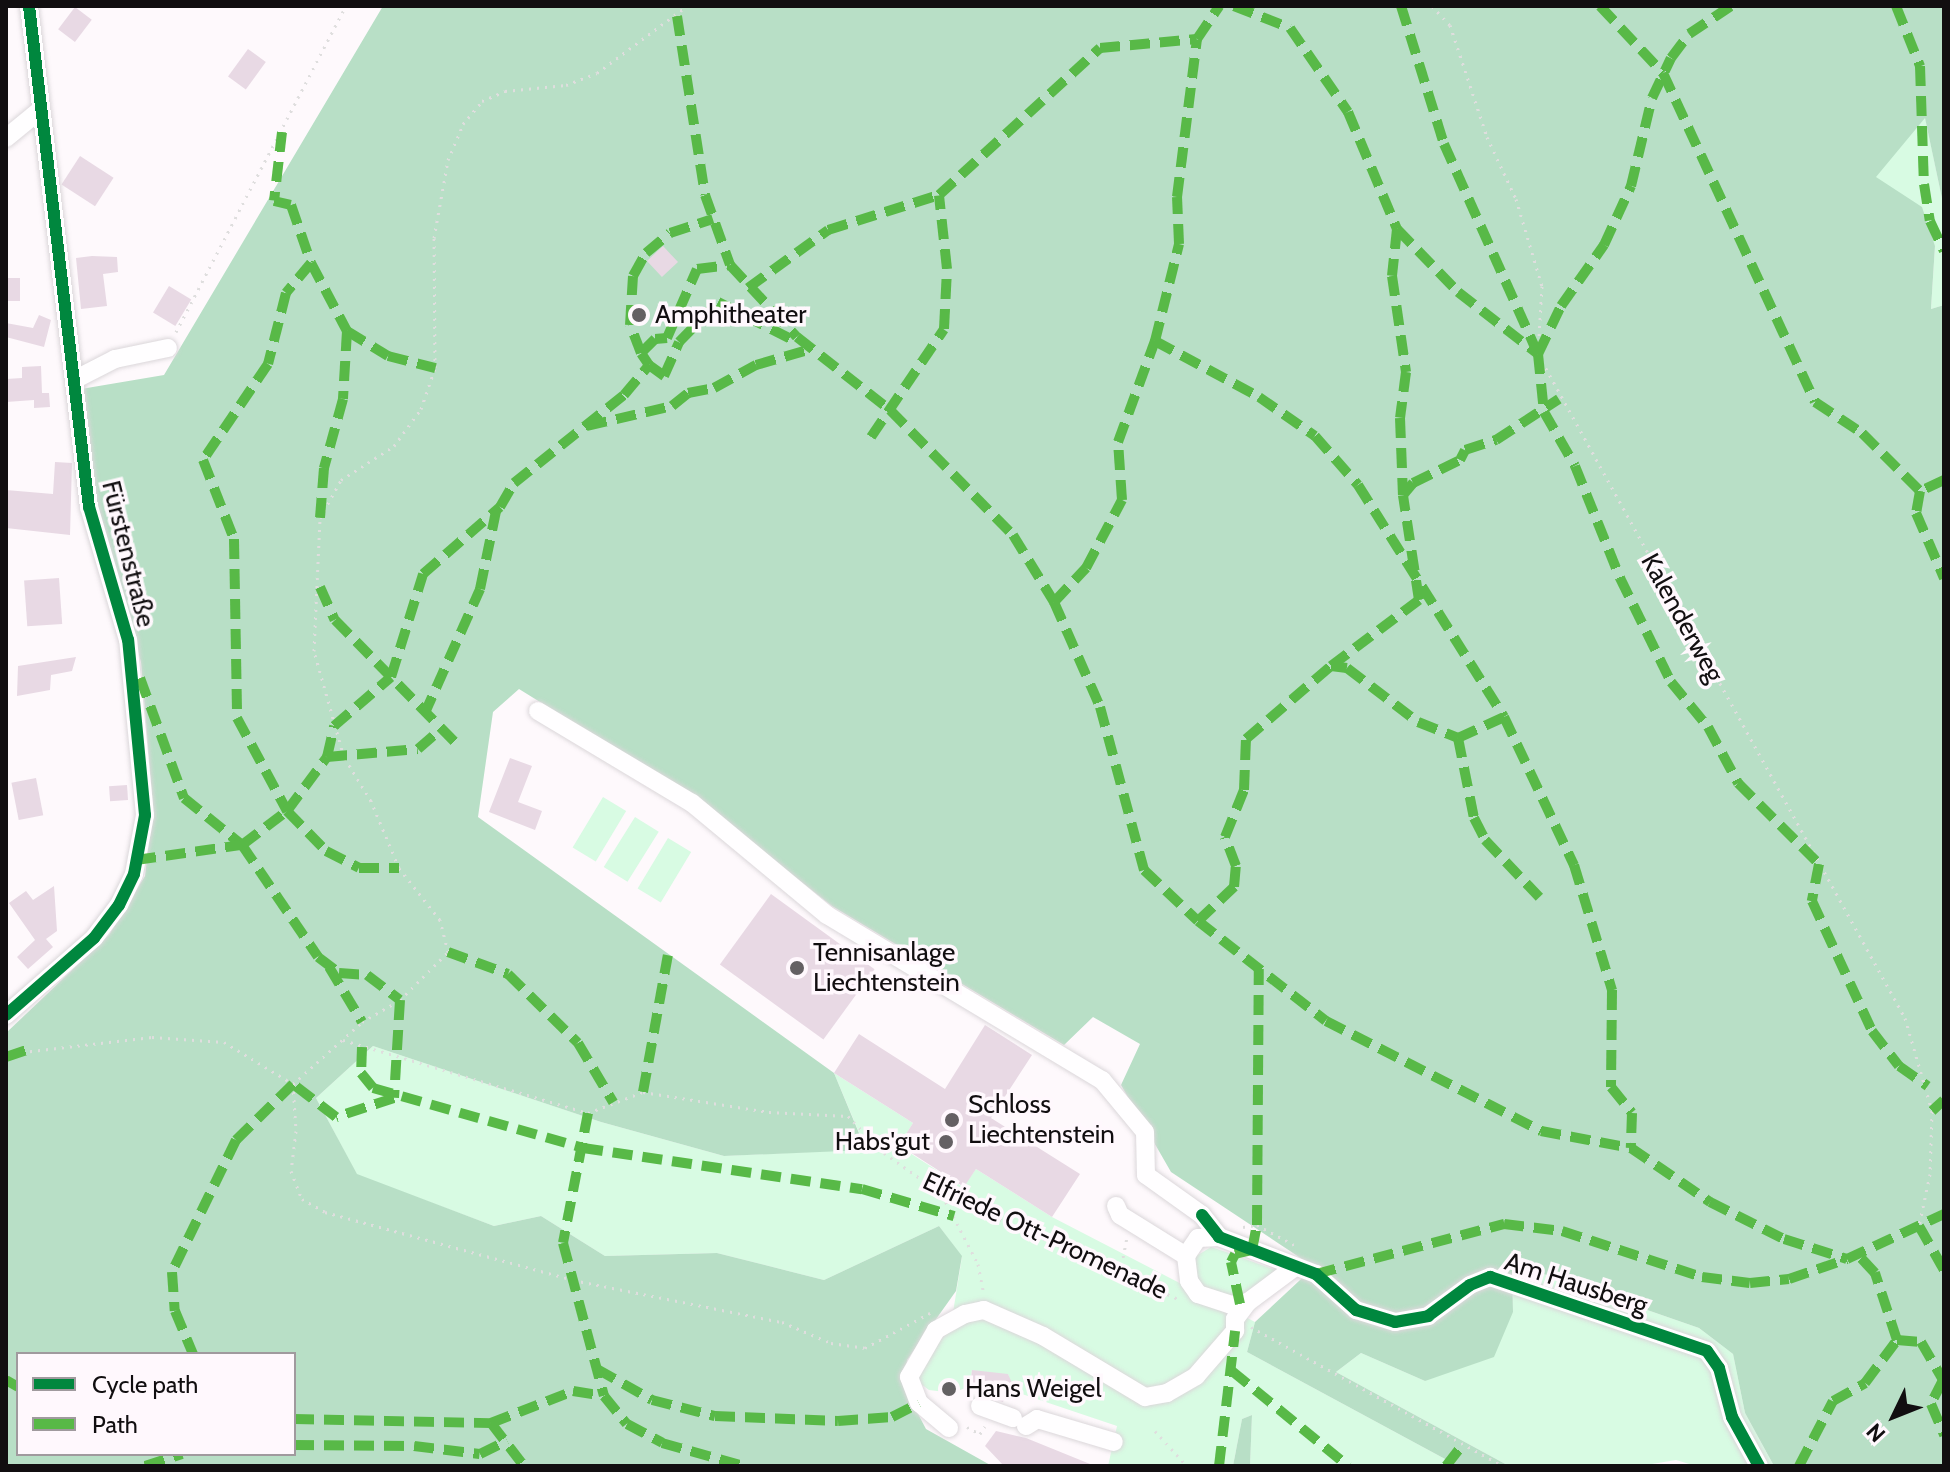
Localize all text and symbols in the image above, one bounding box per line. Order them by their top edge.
place label: Amphitheater [655,299,806,331]
marker: Amphitheater [630,306,648,324]
street label: Fürstenstraße [95,477,161,631]
street label: Kalenderweg [1634,548,1730,688]
place label: Tennisanlage Liechtenstein [813,937,960,998]
marker: Tennisanlage Liechtenstein [788,959,806,977]
place label: Schloss Liechtenstein [968,1089,1115,1150]
marker: Schloss Liechtenstein [943,1111,961,1129]
place label: Habs'gut [835,1126,930,1158]
marker: Habs'gut [937,1133,955,1151]
street label: Elfriede Ott-Promenade [918,1166,1172,1306]
street label: Am Hausberg [1501,1246,1651,1322]
legend [16,1352,296,1456]
text: Cycle path [92,1370,198,1399]
place label: Hans Weigel [965,1373,1102,1405]
north arrow [1854,1376,1934,1456]
marker: Hans Weigel [940,1380,958,1398]
text: Path [92,1410,138,1439]
text: N [1861,1418,1891,1448]

